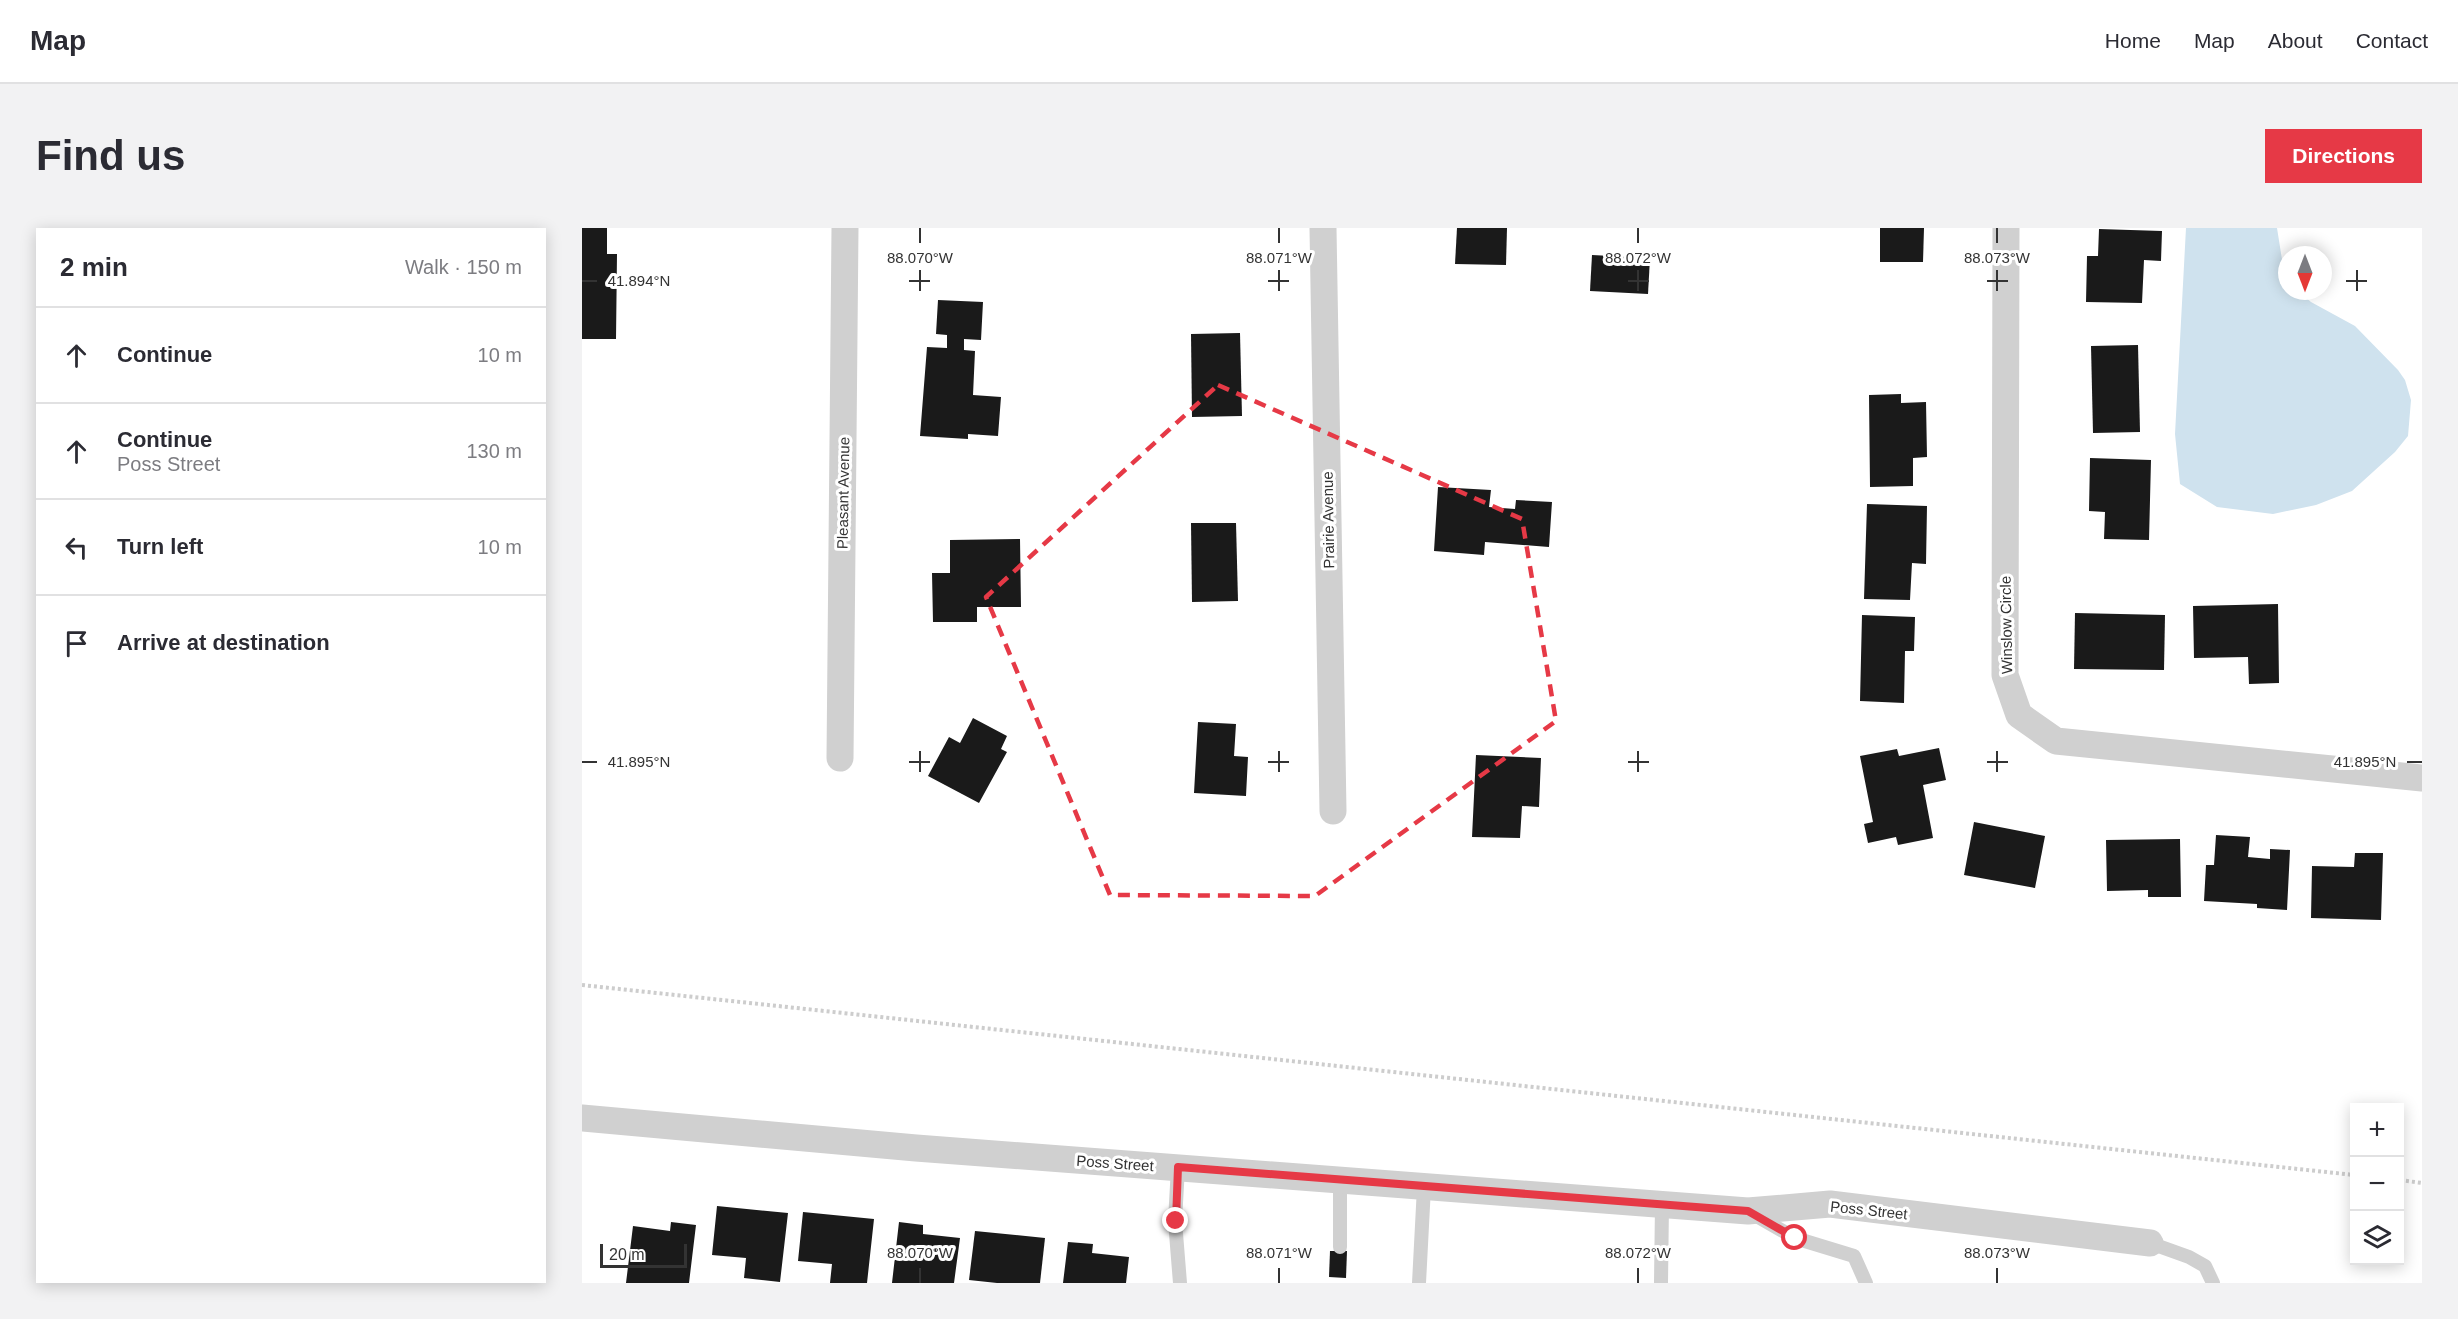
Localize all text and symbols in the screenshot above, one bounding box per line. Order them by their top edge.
text: Map [30,25,86,56]
text: Home [2105,29,2161,52]
text: Map [2194,29,2235,52]
text: About [2268,29,2323,52]
text: Contact [2356,29,2428,52]
button: Directions [2265,129,2422,183]
text: Find us [36,132,185,179]
north arrow [2278,246,2332,300]
text: 88.070°W [887,249,954,266]
text: 88.071°W [1246,249,1313,266]
text: 88.072°W [1605,249,1672,266]
text: 88.073°W [1964,249,2031,266]
text: 2 min [60,252,128,282]
text: Walk · 150 m [405,256,522,278]
text: 41.894°N [608,272,670,289]
icon: ahead [60,339,93,372]
text: Continue [117,342,212,367]
text: 10 m [478,344,522,366]
text: Continue [117,427,212,452]
icon: ahead [60,435,93,468]
street label: Pleasant Avenue [834,437,852,549]
text: 130 m [466,440,522,462]
text: Poss Street [117,453,220,475]
street label: Prairie Avenue [1319,471,1337,569]
icon: left [60,531,93,564]
text: Turn left [117,534,203,559]
text: 10 m [478,536,522,558]
street label: Winslow Circle [1997,576,2015,674]
icon: arrive [60,627,93,660]
text: Arrive at destination [117,630,330,655]
text: 41.895°N [608,753,670,770]
text: 41.895°N [2334,753,2396,770]
map controls [2350,1103,2404,1265]
button: + [2350,1103,2404,1157]
street label: Poss Street [1076,1152,1155,1174]
button: − [2350,1157,2404,1211]
street label: Poss Street [1830,1197,1909,1223]
route end [1162,1207,1188,1233]
button: layers [2350,1211,2404,1265]
route start [1781,1224,1807,1250]
scale bar [600,1241,687,1268]
text: 88.070°W [887,1244,954,1261]
text: 88.071°W [1246,1244,1313,1261]
text: 88.072°W [1605,1244,1672,1261]
text: 88.073°W [1964,1244,2031,1261]
text: 20 m [609,1246,645,1263]

